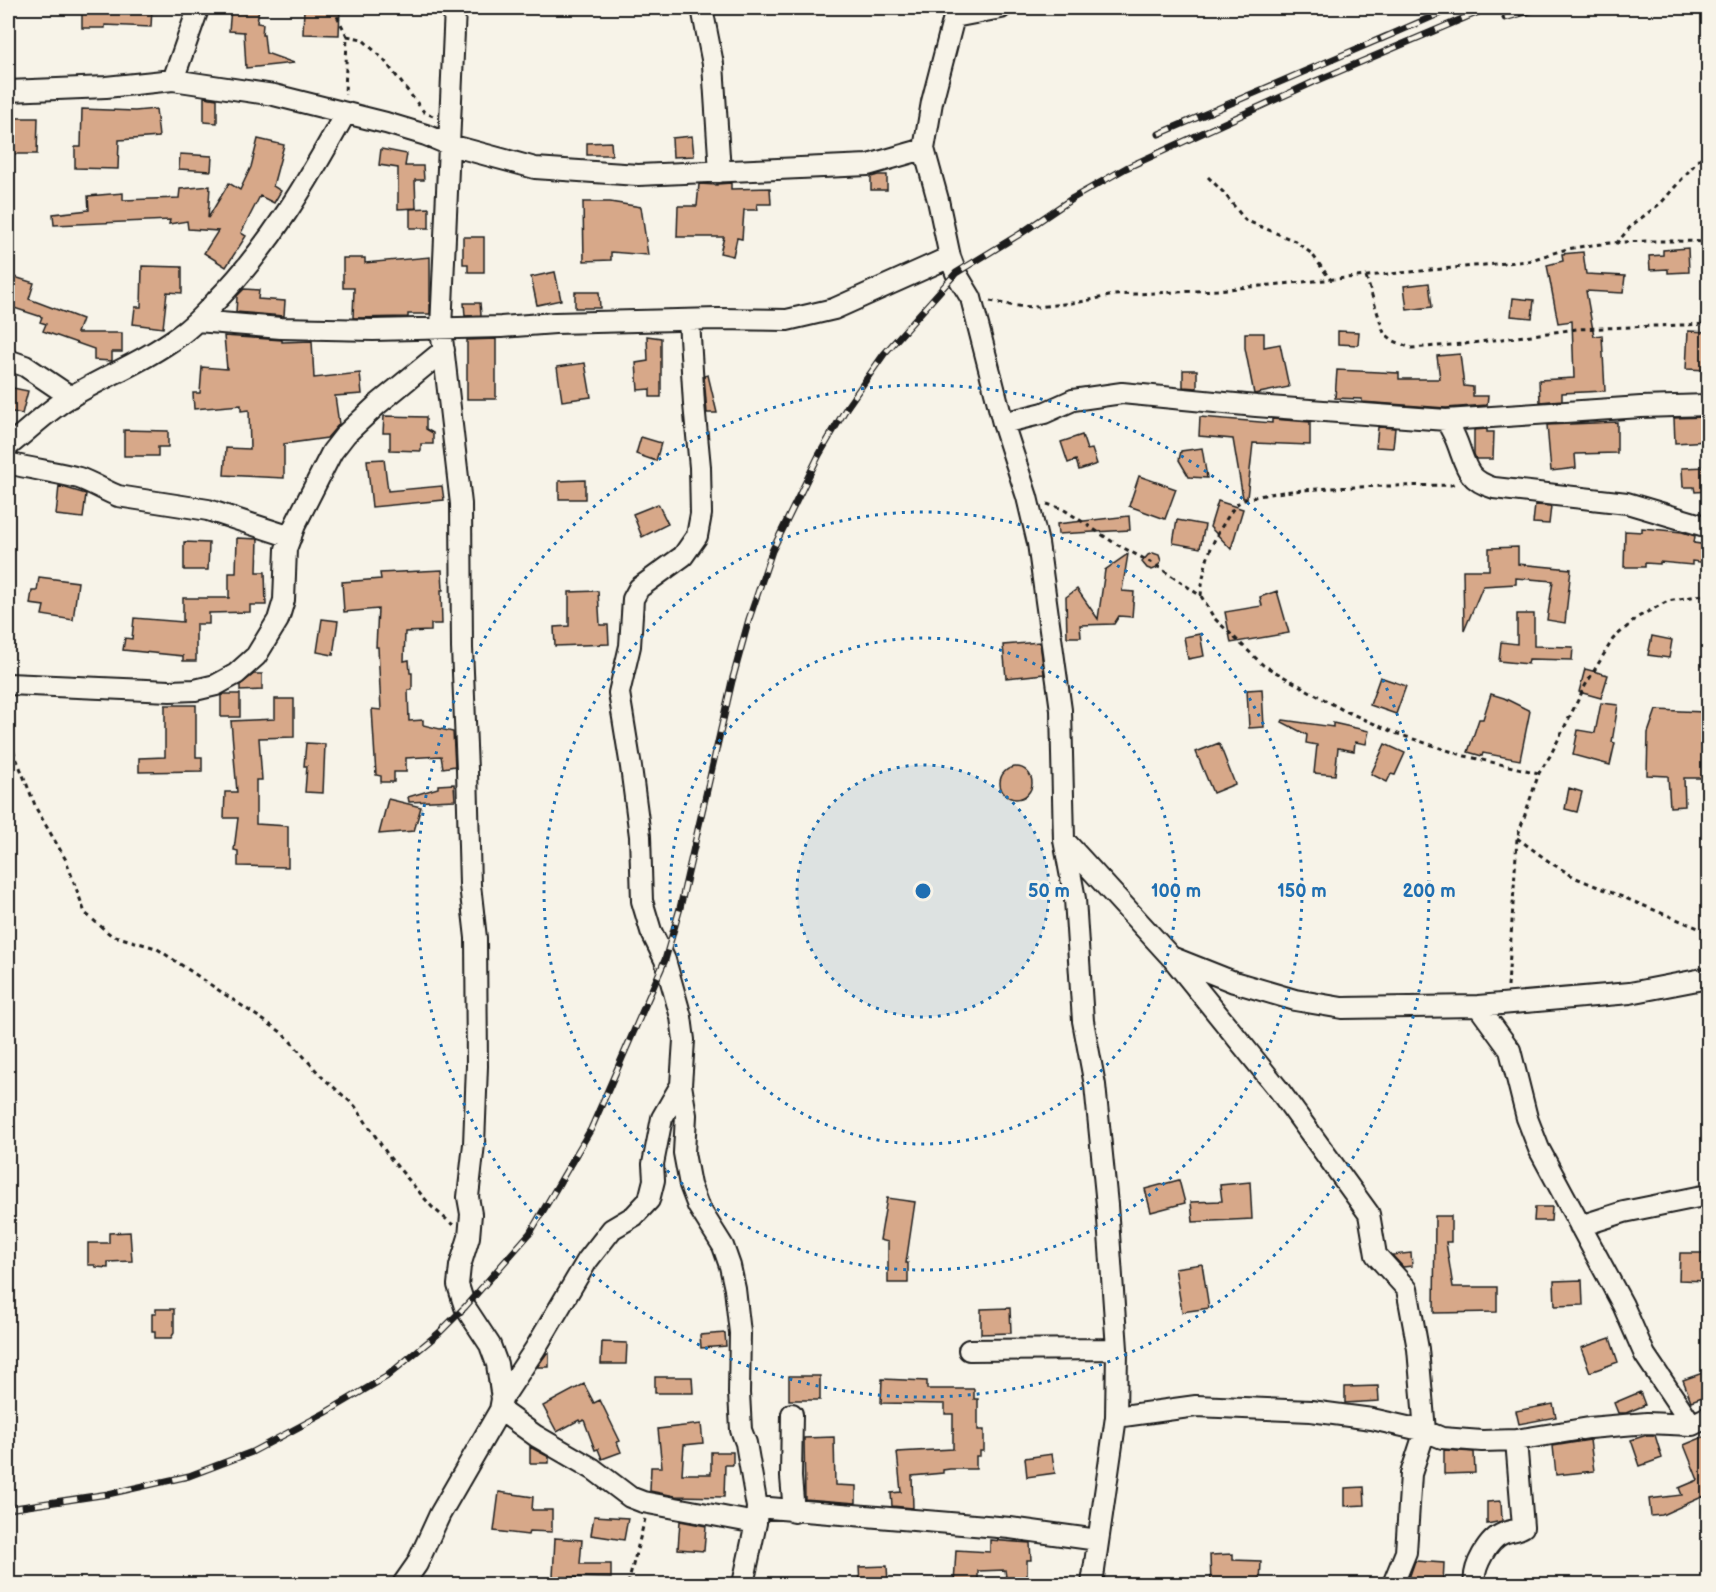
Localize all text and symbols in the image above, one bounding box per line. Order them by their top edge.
centre of rings [913,881,933,901]
text: 50 m [1028,881,1070,902]
text: 100 m [1151,881,1201,902]
text: 150 m [1277,881,1327,902]
text: 200 m [1402,881,1456,902]

